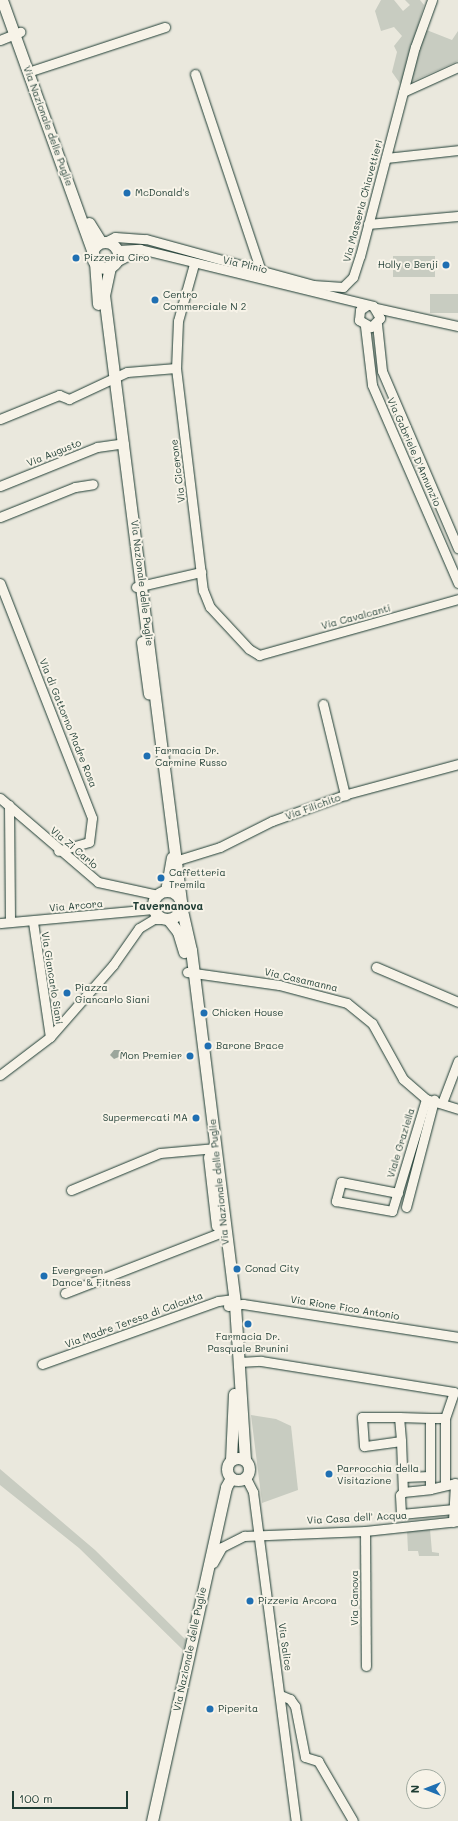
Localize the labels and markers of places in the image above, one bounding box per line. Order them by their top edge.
place label: McDonald's [135,187,189,199]
marker: McDonald's [122,188,132,198]
place label: Pizzeria Ciro [84,252,149,264]
marker: Pizzeria Ciro [71,253,81,263]
place label: Holly e Benji [378,259,438,271]
marker: Holly e Benji [441,260,451,270]
place label: Centro Commerciale N 2 [163,288,246,312]
marker: Centro Commerciale N 2 [150,295,160,305]
place label: Farmacia Dr. Carmine Russo [155,744,227,768]
marker: Farmacia Dr. Carmine Russo [142,751,152,761]
place label: Caffetteria Tremila [169,866,226,890]
marker: Caffetteria Tremila [156,873,166,883]
place label: Piazza Giancarlo Siani [75,981,150,1004]
marker: Piazza Giancarlo Siani [62,988,72,998]
place label: Chicken House [212,1007,284,1019]
marker: Chicken House [199,1008,209,1018]
place label: Barone Brace [216,1040,284,1052]
marker: Barone Brace [203,1041,213,1051]
place label: Mon Premier [120,1050,182,1062]
marker: Mon Premier [185,1051,195,1061]
place label: Supermercati MA [103,1112,188,1124]
marker: Supermercati MA [191,1113,201,1123]
place label: Conad City [245,1263,299,1275]
place label: Evergreen Dance & Fitness [52,1264,131,1288]
marker: Conad City [232,1264,242,1274]
marker: Evergreen Dance & Fitness [39,1271,49,1281]
marker: Farmacia Dr. Pasquale Brunini [243,1319,253,1329]
place label: Farmacia Dr. Pasquale Brunini [207,1330,289,1354]
place label: Parrocchia della Visitazione [337,1462,419,1486]
marker: Parrocchia della Visitazione [324,1469,334,1479]
place label: Pizzeria Arcora [258,1595,337,1607]
marker: Pizzeria Arcora [245,1596,255,1606]
place label: Piperita [218,1703,258,1715]
marker: Piperita [205,1704,215,1714]

